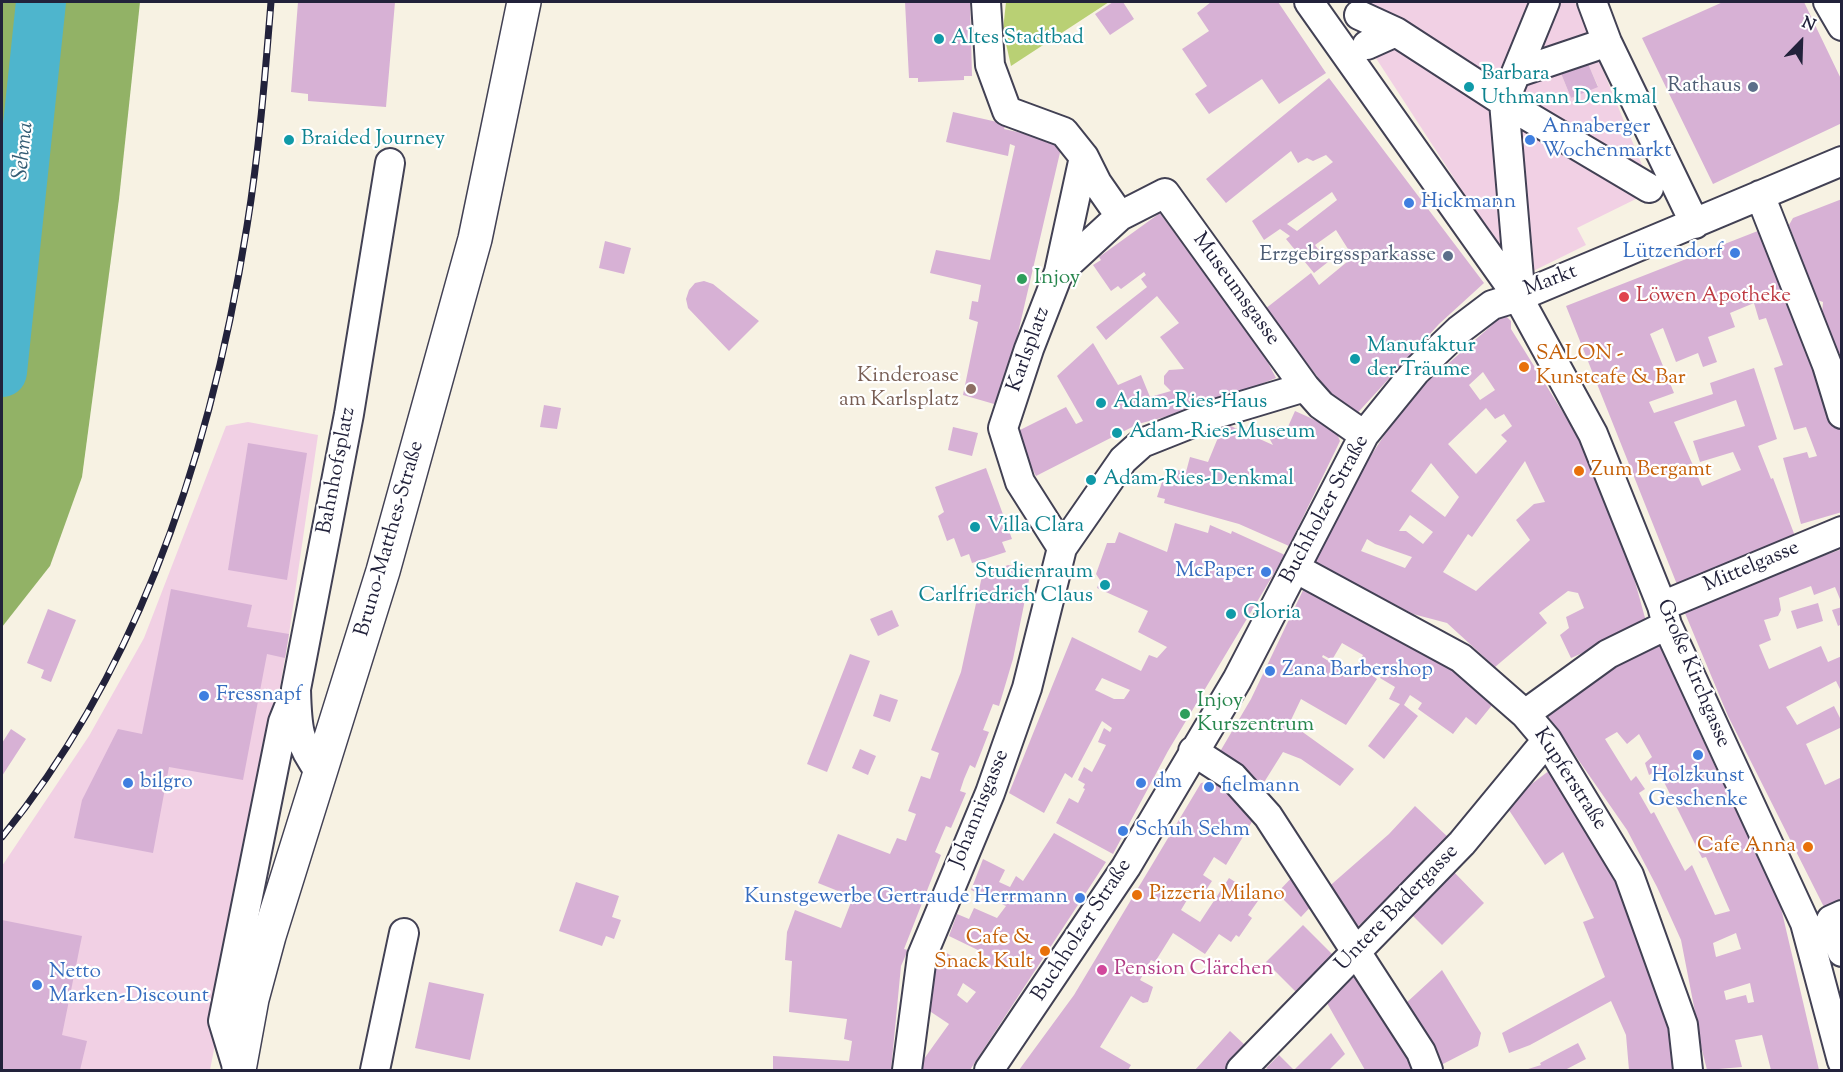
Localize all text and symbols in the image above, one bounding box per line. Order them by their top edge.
north arrow [1771,12,1831,72]
text: N [1798,12,1819,38]
place label: Altes Stadtbad [951,26,1084,52]
marker: Altes Stadtbad [932,32,946,46]
place label: Barbara Uthmann Denkmal [1481,62,1657,112]
place label: Rathaus [1667,74,1741,100]
marker: Barbara Uthmann Denkmal [1462,80,1476,94]
marker: Rathaus [1746,80,1760,94]
place label: Annaberger Wochenmarkt [1542,115,1671,165]
water label: Sehma [9,121,41,181]
place label: Braided Journey [301,127,445,153]
marker: Braided Journey [282,133,296,147]
marker: Annaberger Wochenmarkt [1523,133,1537,147]
place label: Hickmann [1421,190,1516,216]
marker: Hickmann [1402,196,1416,210]
street label: Museumsgasse [1186,229,1284,351]
place label: Lützendorf [1623,240,1723,266]
place label: Erzgebirgssparkasse [1260,243,1436,269]
marker: Lützendorf [1728,246,1742,260]
marker: Erzgebirgssparkasse [1441,249,1455,263]
street label: Markt [1521,260,1581,304]
place label: Injoy [1034,266,1080,292]
marker: Injoy [1015,272,1029,286]
place label: Löwen Apotheke [1636,284,1791,310]
marker: Löwen Apotheke [1617,290,1631,304]
street label: Karlsplatz [1003,304,1057,396]
place label: Manufaktur der Träume [1367,334,1476,384]
place label: SALON - Kunstcafe & Bar [1536,342,1686,392]
marker: Manufaktur der Träume [1348,352,1362,366]
marker: SALON - Kunstcafe & Bar [1517,360,1531,374]
place label: Kinderoase am Karlsplatz [839,364,959,414]
marker: Kinderoase am Karlsplatz [964,382,978,396]
place label: Adam-Ries-Haus [1113,390,1267,416]
marker: Adam-Ries-Haus [1094,396,1108,410]
street label: Bahnhofsplatz [313,405,363,537]
place label: Adam-Ries-Museum [1129,420,1315,446]
marker: Adam-Ries-Museum [1110,426,1124,440]
street label: Buchholzer Straße [1276,431,1376,589]
street label: Bruno-Matthes-Straße [351,438,431,640]
place label: Zum Bergamt [1591,458,1712,484]
marker: Zum Bergamt [1572,464,1586,478]
place label: Adam-Ries-Denkmal [1103,467,1294,493]
marker: Adam-Ries-Denkmal [1084,473,1098,487]
place label: Villa Clara [987,514,1084,540]
marker: Villa Clara [968,520,982,534]
street label: Mittelgasse [1701,537,1803,599]
place label: McPaper [1175,559,1254,585]
place label: Studienraum Carlfriedrich Claus [918,560,1093,610]
marker: McPaper [1259,565,1273,579]
marker: Studienraum Carlfriedrich Claus [1098,578,1112,592]
street label: Große Kirchgasse [1649,596,1735,752]
place label: Gloria [1243,601,1301,627]
marker: Gloria [1224,607,1238,621]
place label: Zana Barbershop [1282,658,1433,684]
marker: Zana Barbershop [1263,664,1277,678]
place label: Fressnapf [216,683,302,709]
marker: Fressnapf [197,689,211,703]
place label: Injoy Kurszentrum [1197,689,1314,739]
marker: Injoy Kurszentrum [1178,707,1192,721]
street label: Kupferstraße [1527,724,1611,836]
street label: Johannisgasse [946,746,1016,872]
marker: Holzkunst Geschenke [1691,748,1705,762]
place label: Holzkunst Geschenke [1648,764,1748,814]
place label: bilgro [140,770,193,796]
place label: dm [1153,770,1182,796]
place label: fielmann [1221,774,1300,800]
marker: bilgro [121,776,135,790]
marker: dm [1134,776,1148,790]
marker: fielmann [1202,780,1216,794]
place label: Schuh Sehm [1135,818,1250,844]
marker: Schuh Sehm [1116,824,1130,838]
place label: Cafe Anna [1697,834,1796,860]
street label: Untere Badergasse [1331,840,1465,978]
marker: Cafe Anna [1801,840,1815,854]
street label: Buchholzer Straße [1028,855,1138,1007]
place label: Pizzeria Milano [1149,882,1285,908]
place label: Kunstgewerbe Gertraude Herrmann [744,885,1068,911]
marker: Pizzeria Milano [1130,888,1144,902]
marker: Kunstgewerbe Gertraude Herrmann [1073,891,1087,905]
place label: Cafe & Snack Kult [934,926,1033,976]
marker: Cafe & Snack Kult [1038,944,1052,958]
place label: Pension Clärchen [1114,957,1273,983]
place label: Netto Marken-Discount [49,960,209,1010]
marker: Pension Clärchen [1095,963,1109,977]
marker: Netto Marken-Discount [30,978,44,992]

